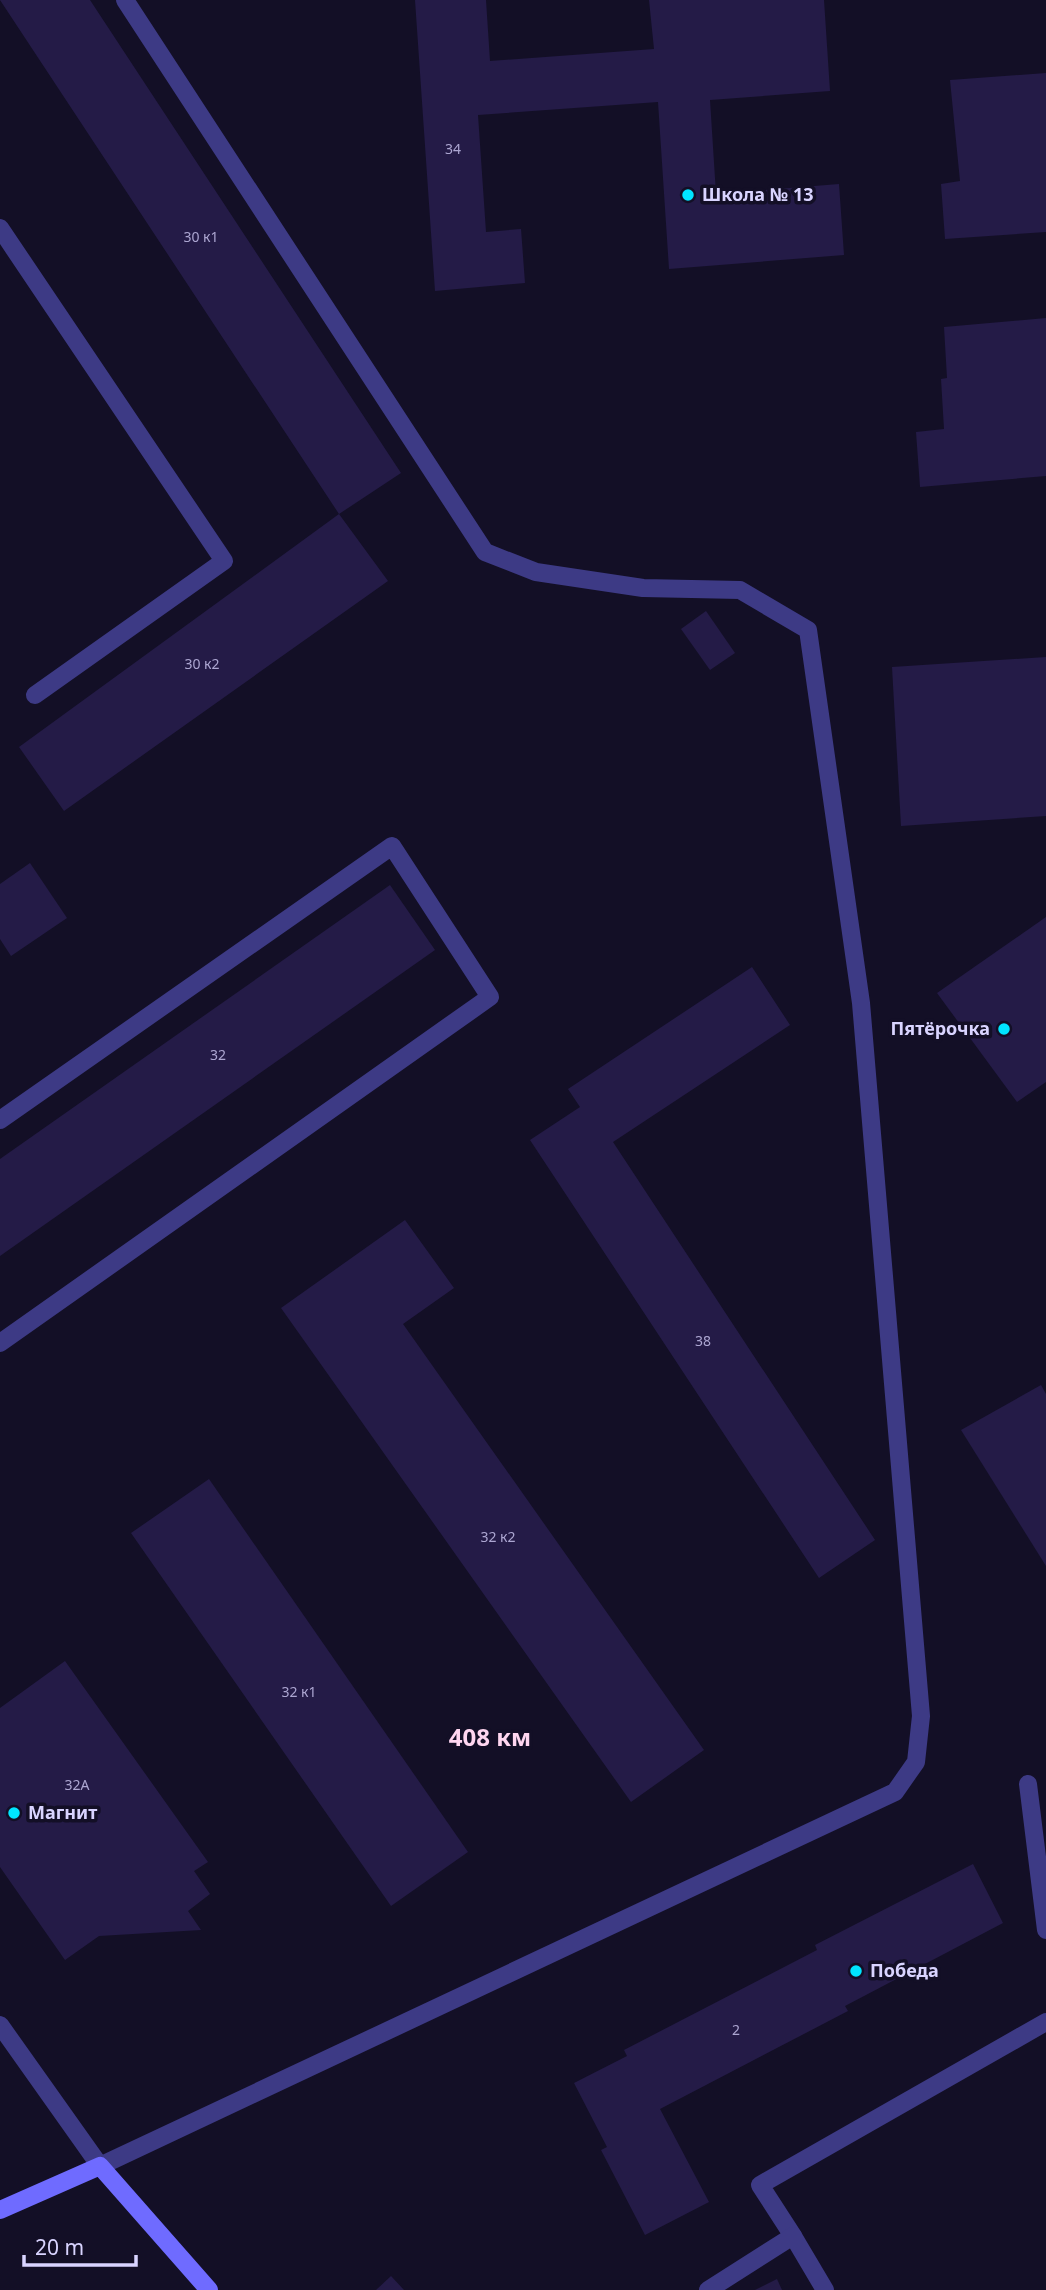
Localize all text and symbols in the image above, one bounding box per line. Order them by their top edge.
house number: 34 [445,139,461,158]
place label: Школа № 13 [702,182,814,206]
marker: Школа № 13 [680,187,696,203]
house number: 30 к1 [183,227,219,246]
house number: 30 к2 [184,654,220,673]
place label: Пятёрочка [891,1016,990,1040]
marker: Пятёрочка [996,1021,1012,1037]
house number: 32 [210,1045,226,1064]
house number: 38 [695,1331,711,1350]
house number: 32 к2 [480,1527,516,1546]
house number: 32 к1 [281,1682,317,1701]
district label: 408 км [449,1720,531,1753]
house number: 32А [65,1775,90,1794]
place label: Магнит [28,1800,97,1824]
marker: Магнит [6,1805,22,1821]
place label: Победа [870,1958,939,1982]
marker: Победа [848,1963,864,1979]
house number: 2 [732,2020,740,2039]
scale bar [24,2224,136,2268]
text: 20 m [35,2233,84,2261]

